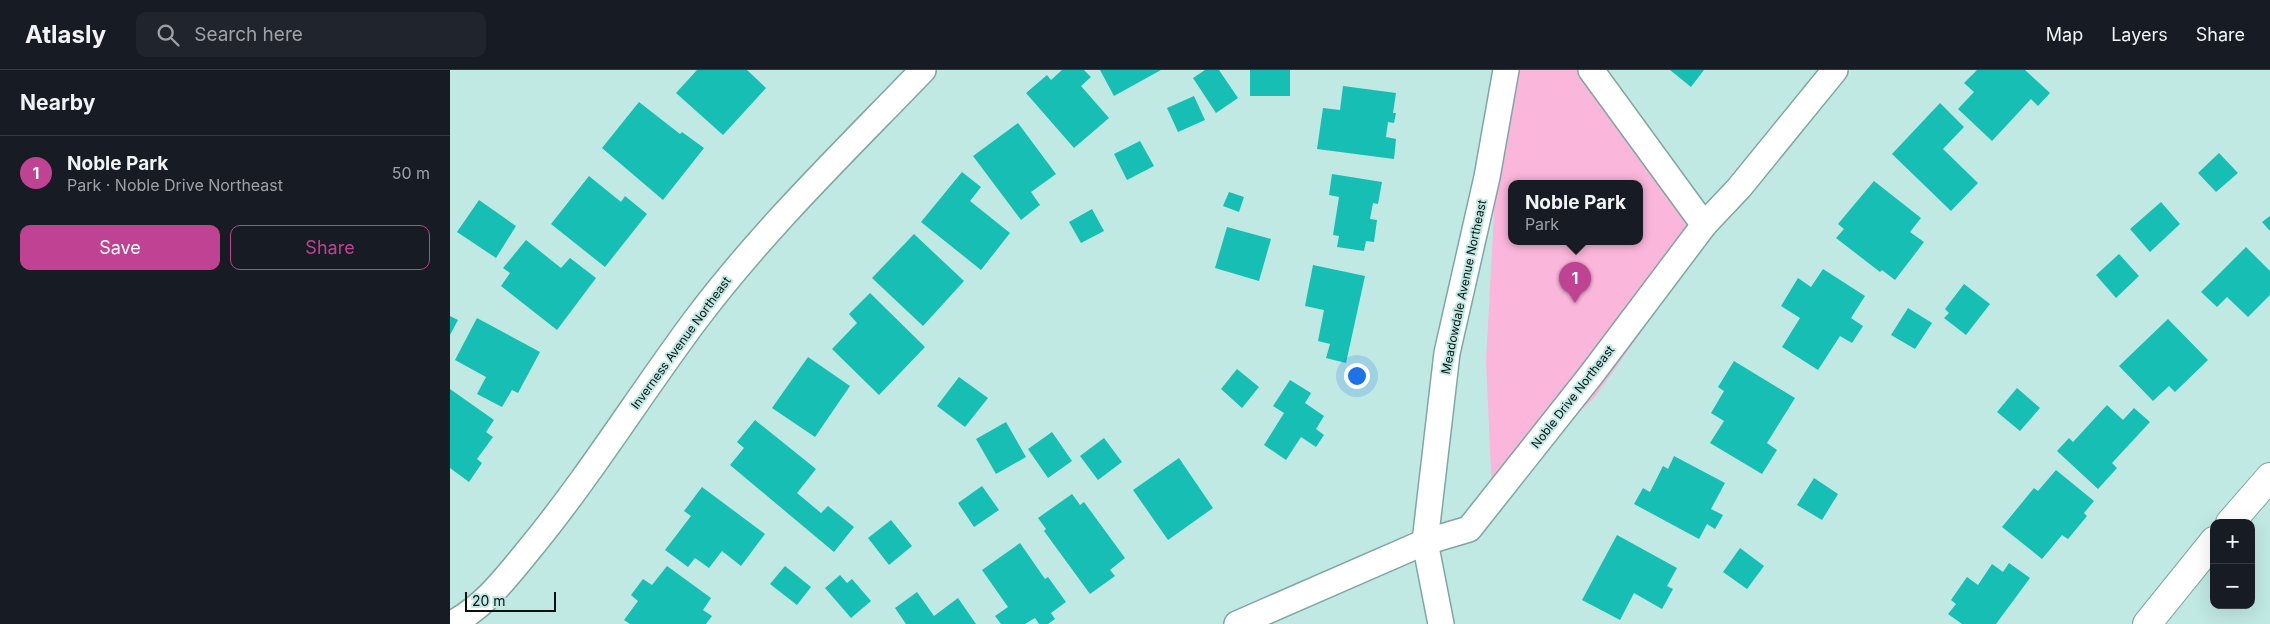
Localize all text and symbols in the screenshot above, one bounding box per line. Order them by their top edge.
search box [136,12,486,57]
text: Atlasly [25,20,106,49]
icon: search [154,21,182,49]
text: Search here [194,23,303,46]
text: Map [2046,24,2083,45]
text: Layers [2111,24,2168,45]
text: Share [2196,24,2245,45]
text: Nearby [20,90,95,115]
text: Noble Park [67,152,168,175]
text: 1 [33,163,39,183]
text: 50 m [392,163,430,183]
text: Park · Noble Drive Northeast [67,175,283,195]
popup [1508,180,1643,245]
text: Noble Park [1525,191,1626,214]
street label: Meadowdale Avenue Northeast [1438,198,1489,375]
text: Park [1525,214,1559,234]
button: Save [20,225,220,270]
button: Share [230,225,430,270]
pin: 1 [1559,262,1591,303]
street label: Inverness Avenue Northeast [627,273,734,412]
street label: Noble Drive Northeast [1528,342,1617,451]
your location [1344,363,1370,389]
map controls [2210,519,2255,609]
button: + [2210,519,2255,564]
button: − [2210,564,2255,609]
scale bar [465,589,556,612]
text: 20 m [472,592,506,609]

